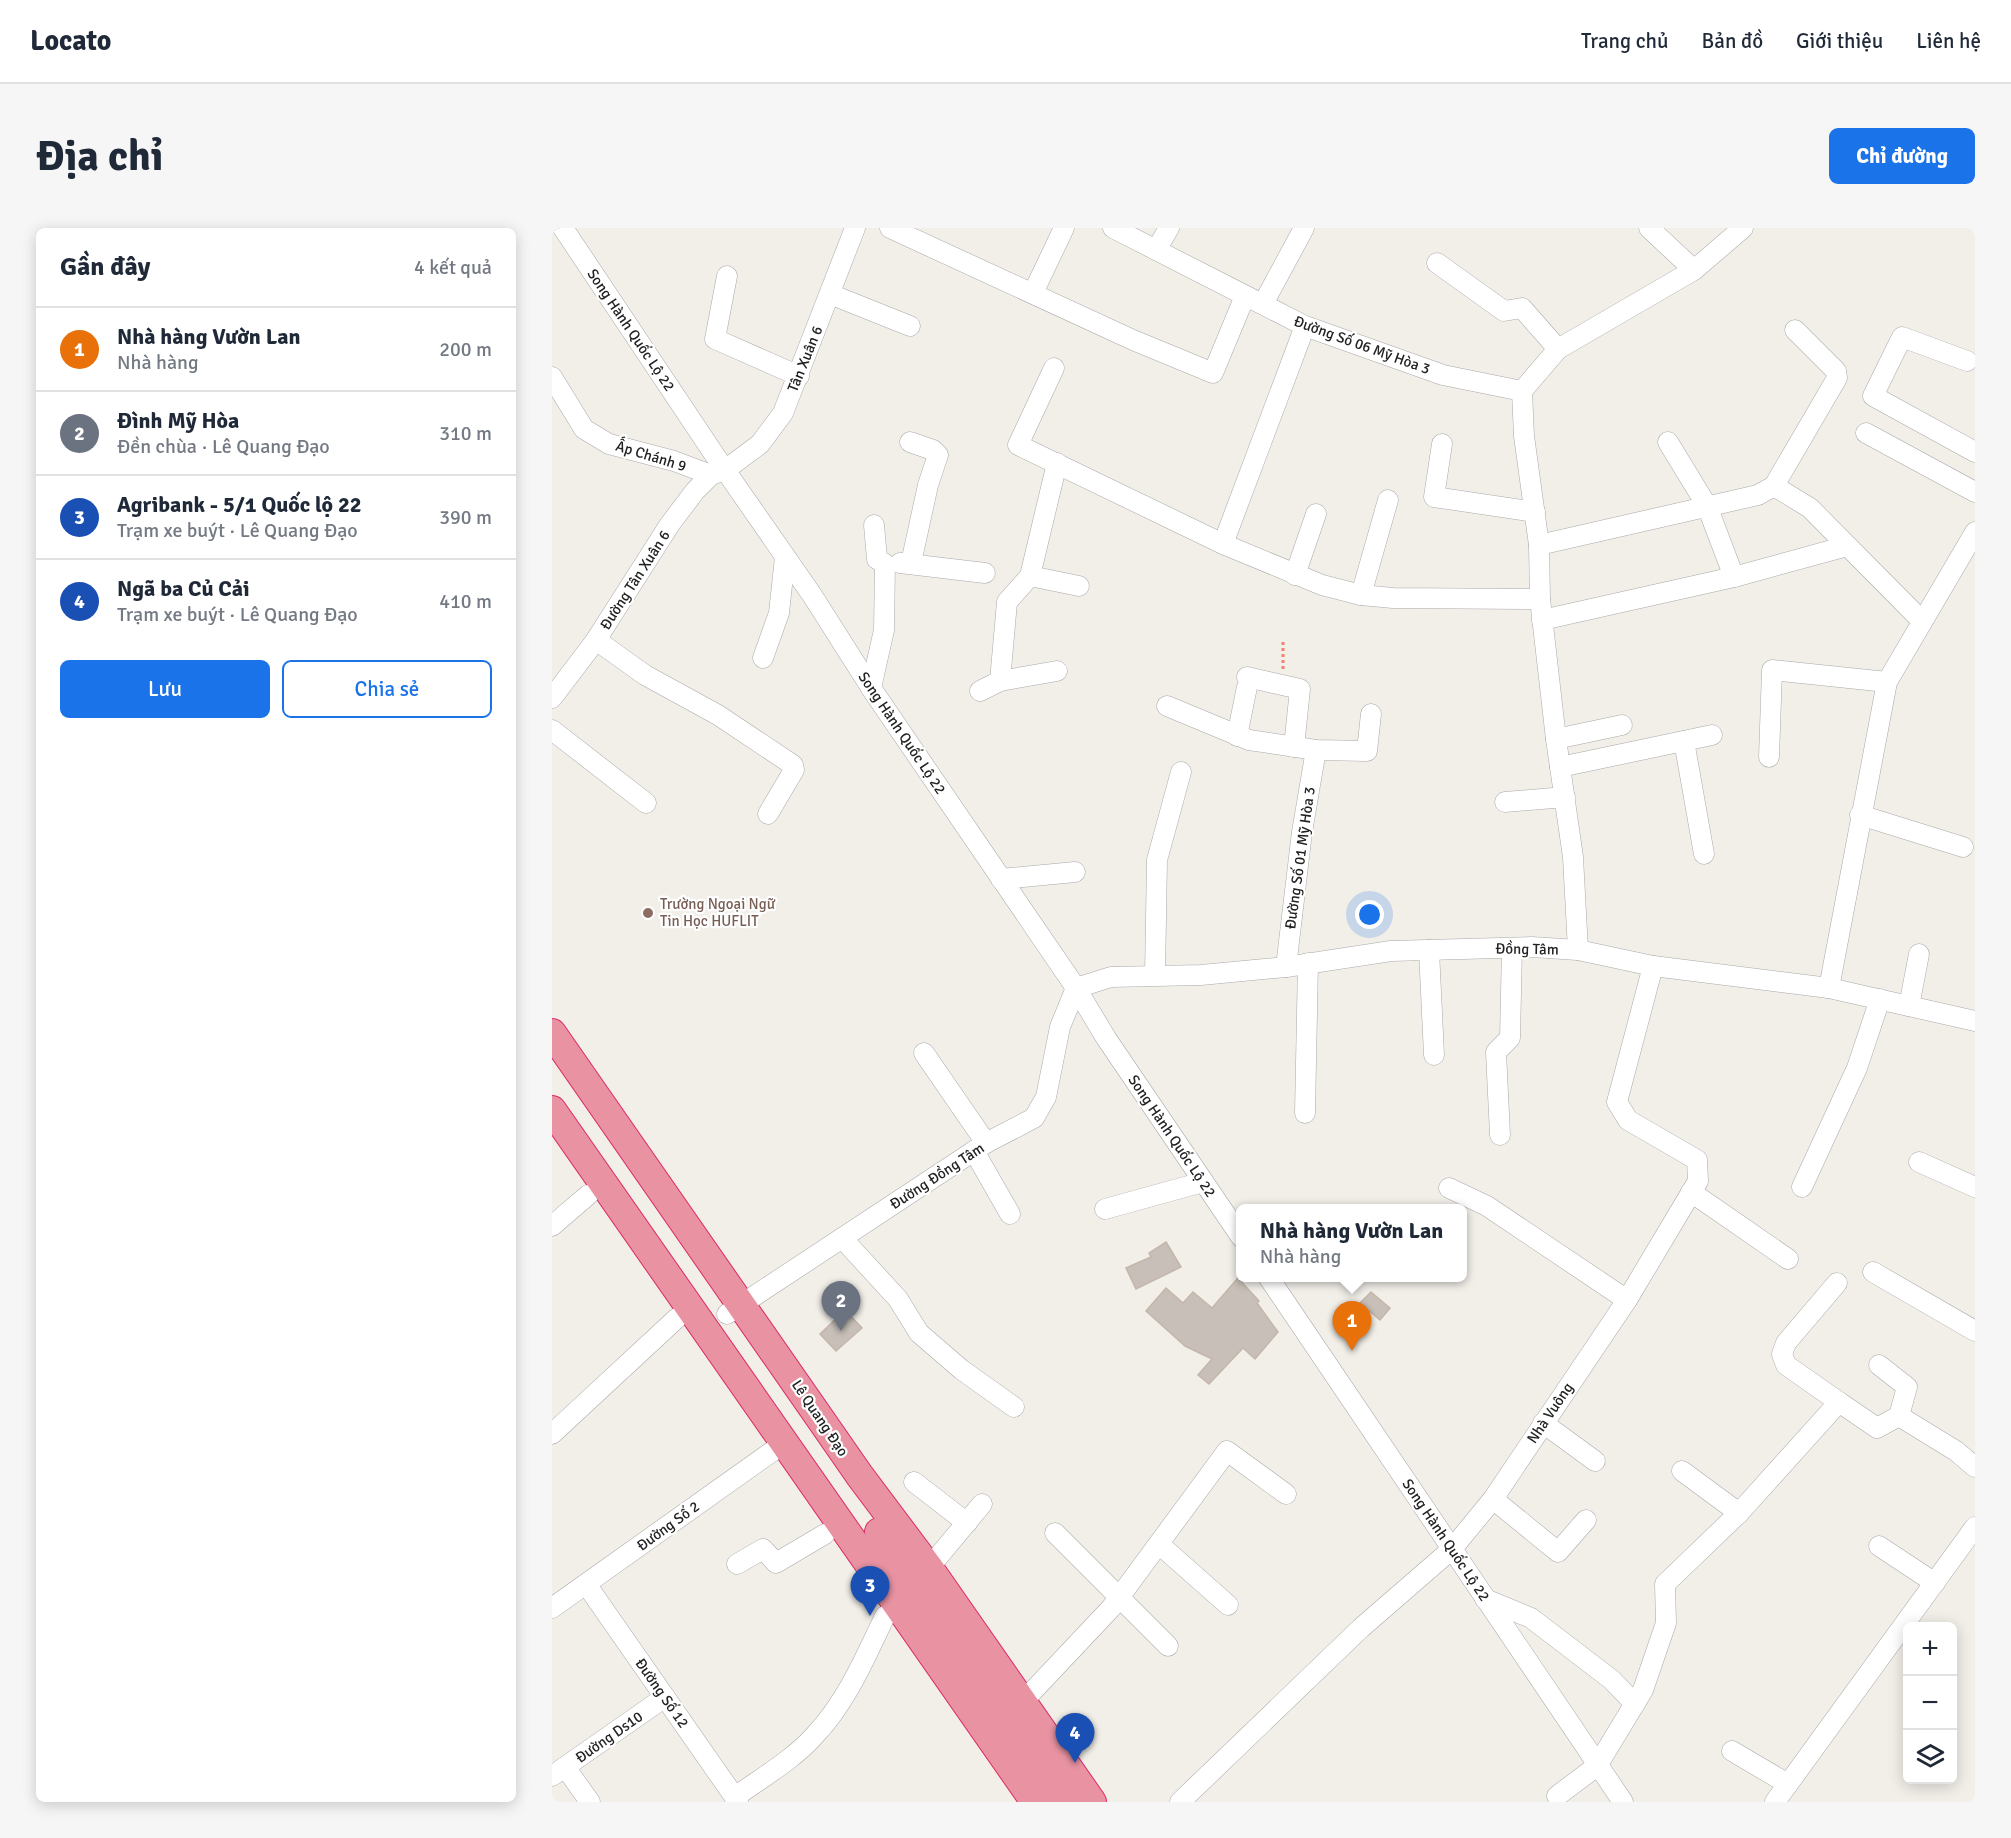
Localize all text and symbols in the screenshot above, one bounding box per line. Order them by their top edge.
text: Locato [30,24,111,58]
text: Trang chủ [1581,28,1669,54]
text: Bản đồ [1702,28,1763,54]
text: Giới thiệu [1796,28,1883,54]
text: Liên hệ [1916,28,1981,54]
button: Chỉ đường [1829,128,1975,184]
text: Địa chỉ [36,131,163,182]
text: Gần đây [60,251,150,283]
text: 4 kết quả [414,255,492,280]
street label: Song Hành Quốc Lộ 22 [583,265,679,395]
street label: Đường Số 06 Mỹ Hòa 3 [1291,312,1433,378]
text: Nhà hàng Vườn Lan [117,323,300,350]
street label: Tân Xuân 6 [784,323,826,395]
text: 1 [74,337,85,362]
text: 200 m [439,337,492,362]
text: Nhà hàng [117,350,199,375]
text: Đình Mỹ Hòa [117,407,239,434]
text: 2 [74,421,85,446]
text: 310 m [439,421,492,446]
text: Đền chùa · Lê Quang Đạo [117,434,330,459]
street label: Ấp Chánh 9 [613,434,689,475]
text: Agribank - 5/1 Quốc lộ 22 [117,491,362,518]
text: 3 [74,505,85,530]
text: 390 m [439,505,492,530]
text: Trạm xe buýt · Lê Quang Đạo [117,518,358,543]
street label: Đường Tân Xuân 6 [596,527,674,633]
text: Ngã ba Củ Cải [117,575,250,602]
text: 4 [74,589,85,614]
text: 410 m [439,589,492,614]
text: Trạm xe buýt · Lê Quang Đạo [117,602,358,627]
button: Lưu [60,660,270,718]
button: Chia sẻ [282,660,492,718]
street label: Song Hành Quốc Lộ 22 [854,668,950,798]
street label: Đường Số 01 Mỹ Hòa 3 [1281,786,1319,930]
place label: Trường Ngoại Ngữ Tin Học HUFLIT [660,895,776,930]
your location [1355,900,1384,929]
marker: Trường Ngoại Ngữ Tin Học HUFLIT [641,906,655,920]
street label: Đồng Tâm [1495,939,1559,959]
street label: Song Hành Quốc Lộ 22 [1124,1071,1220,1201]
street label: Đường Đồng Tâm [886,1139,988,1213]
popup [1236,1204,1467,1282]
text: Nhà hàng Vườn Lan [1260,1217,1443,1244]
text: Nhà hàng [1260,1244,1341,1269]
pin: 2 [822,1282,860,1331]
pin: 1 [1332,1302,1372,1351]
street label: Lê Quang Đạo [788,1376,852,1460]
street label: Nhà Vuông [1523,1379,1577,1447]
street label: Song Hành Quốc Lộ 22 [1398,1475,1494,1605]
street label: Đường Số 2 [633,1497,703,1555]
pin: 3 [850,1566,890,1616]
map controls [1903,1622,1957,1784]
button: + [1903,1622,1957,1676]
street label: Đường Số 12 [631,1655,693,1731]
button: − [1903,1676,1957,1730]
street label: Đường Ds10 [572,1707,646,1767]
pin: 4 [1056,1714,1094,1763]
button: layers [1903,1730,1957,1784]

